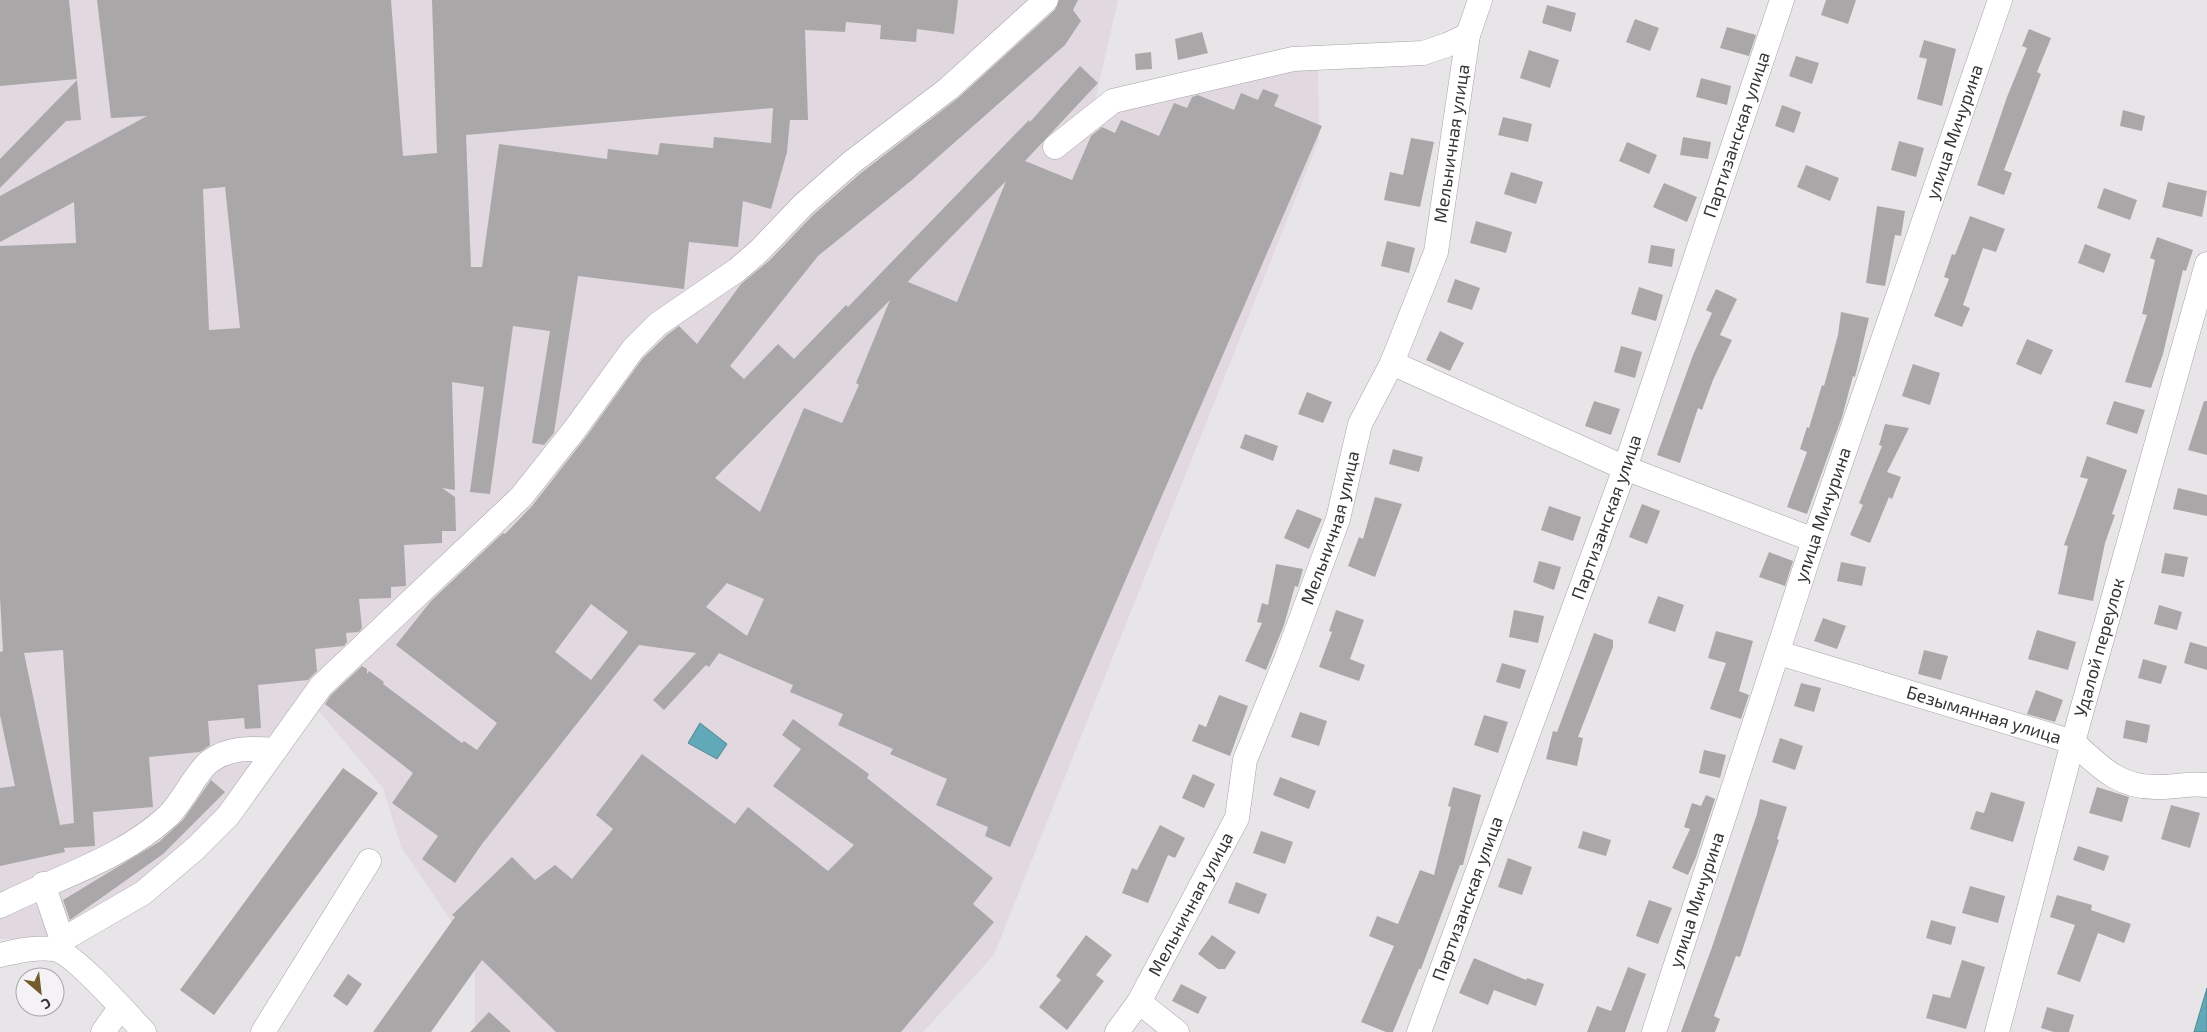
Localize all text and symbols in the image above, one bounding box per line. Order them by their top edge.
street label: Партизанская улица [1698,48,1774,220]
street label: улица Мичурина [1920,61,1987,202]
street label: Мельничная улица [1428,63,1474,224]
street label: Партизанская улица [1566,432,1645,602]
street label: улица Мичурина [1789,444,1855,585]
street label: Мельничная улица [1295,449,1363,607]
street label: Удалой переулок [2069,575,2129,719]
street label: Безымянная улица [1904,680,2064,748]
street label: Партизанская улица [1427,813,1507,984]
street label: Мельничная улица [1143,828,1238,980]
street label: улица Мичурина [1664,829,1728,970]
north arrow [15,967,65,1017]
text: С [39,994,54,1013]

